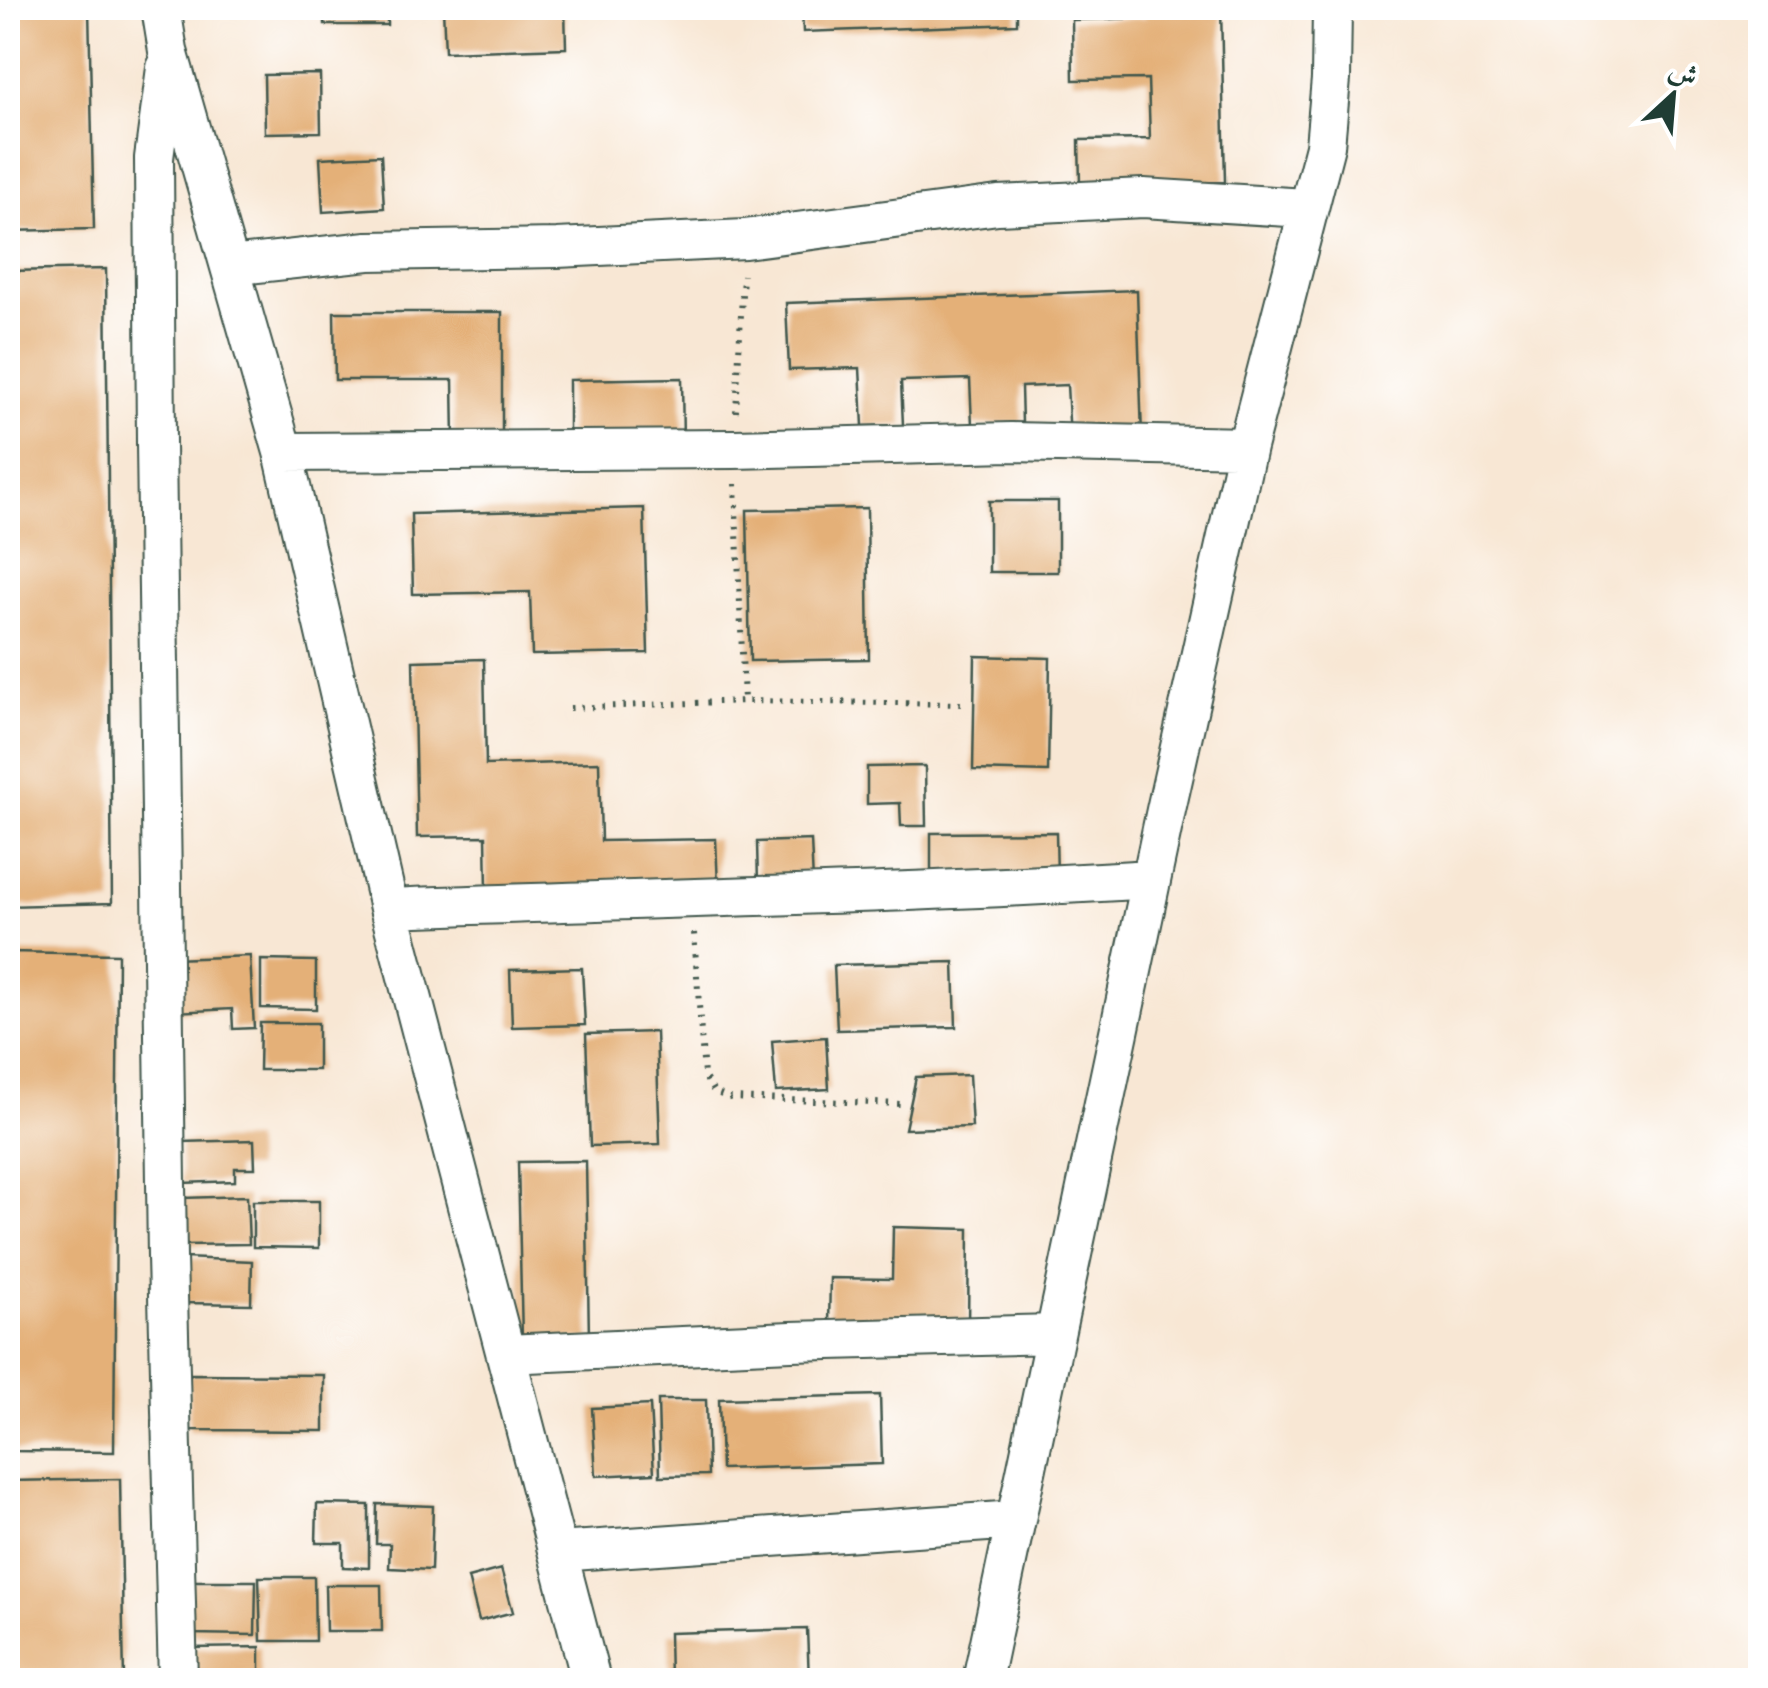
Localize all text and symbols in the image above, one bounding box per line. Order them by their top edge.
north arrow [1623,45,1723,145]
text: ش [1664,57,1701,94]

